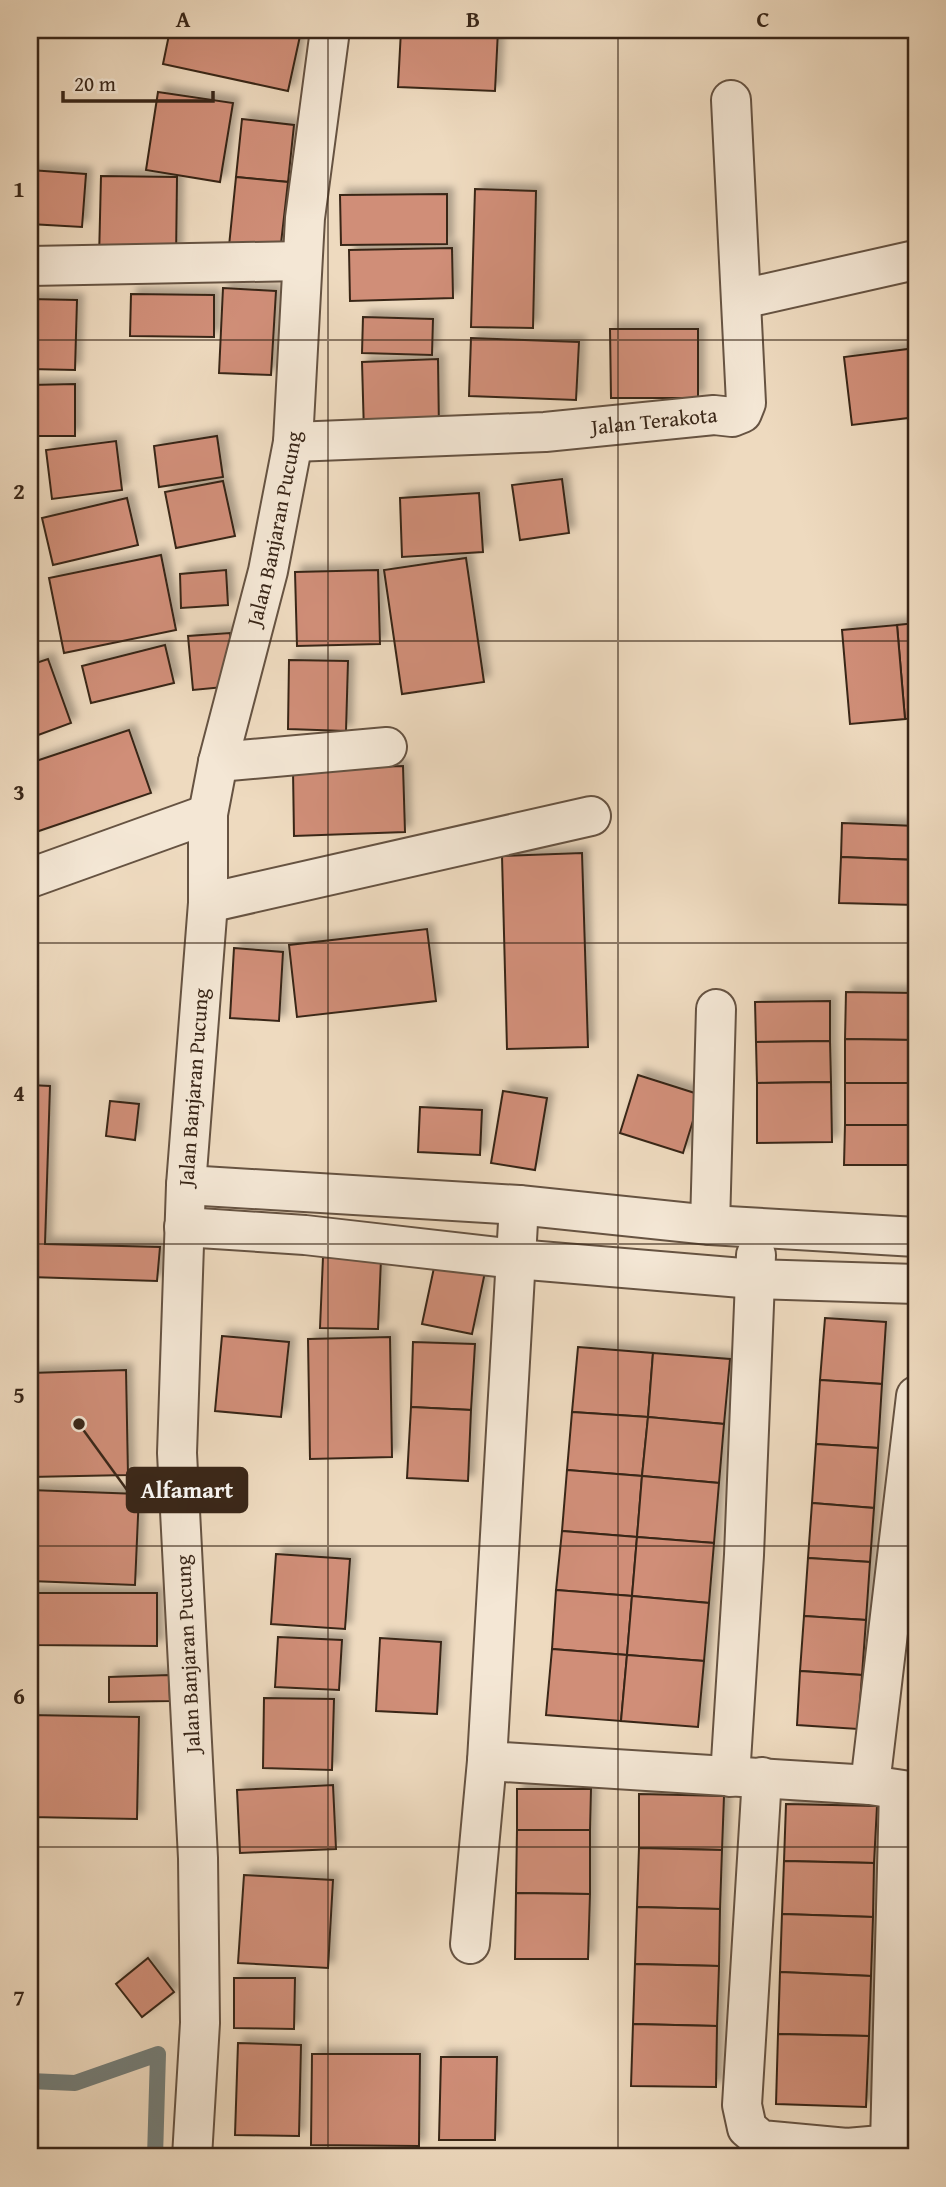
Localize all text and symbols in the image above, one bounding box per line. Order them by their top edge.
text: A [176,2,191,35]
text: B [466,2,480,35]
text: C [756,2,770,35]
scale bar [63,60,214,104]
text: 20 m [74,68,116,99]
text: 1 [13,172,25,205]
street label: Jalan Terakota [587,399,719,443]
street label: Jalan Banjaran Pucung [237,430,309,632]
text: 2 [13,474,25,507]
text: 3 [13,775,25,808]
street label: Jalan Banjaran Pucung [170,987,216,1190]
text: 4 [13,1076,25,1109]
text: 5 [13,1378,25,1411]
callout: Alfamart [127,1468,247,1512]
text: Alfamart [141,1473,234,1506]
street label: Jalan Banjaran Pucung [167,1554,208,1757]
text: 6 [13,1679,25,1712]
text: 7 [13,1981,25,2014]

